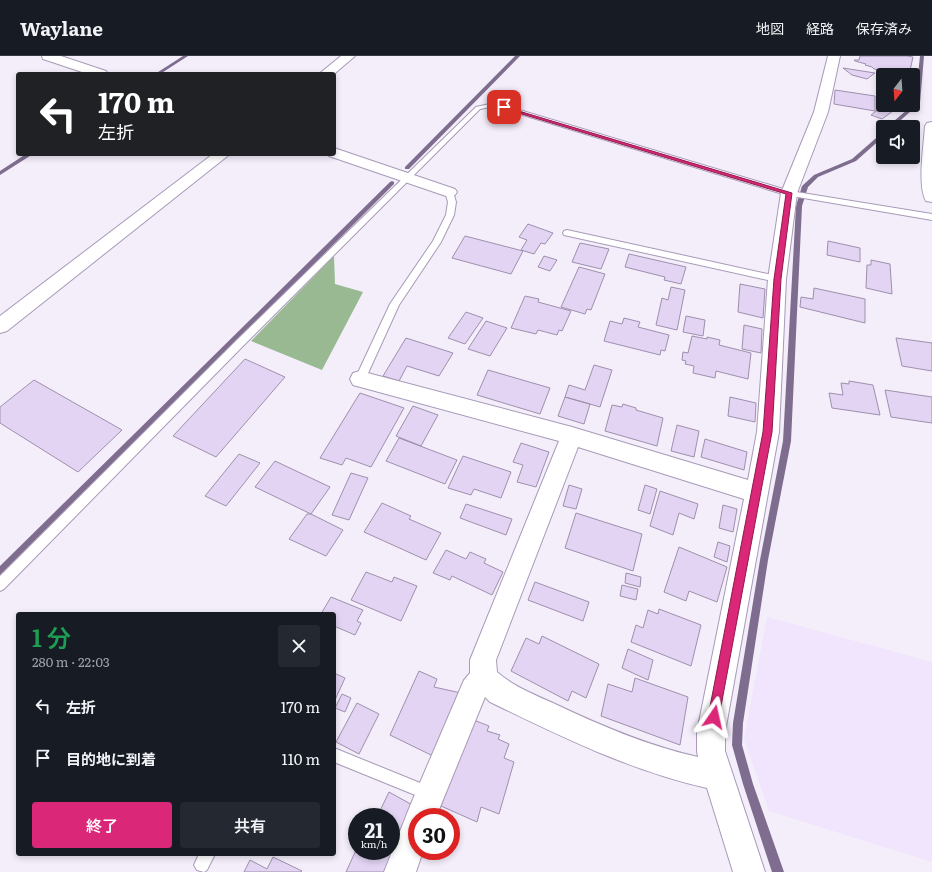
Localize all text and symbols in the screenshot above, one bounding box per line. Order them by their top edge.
text: Waylane [20,14,103,42]
text: 地図 [756,18,784,38]
text: 経路 [806,18,834,38]
text: 保存済み [856,18,912,38]
north arrow [876,68,920,112]
map controls [876,68,920,164]
text: 170 m [98,80,175,122]
icon: left [32,88,84,140]
pin [487,90,521,124]
icon: arrive [493,96,515,118]
text: 左折 [98,118,134,145]
button: sound [876,120,920,164]
text: 1 分 [32,619,71,654]
button: close [278,625,320,667]
text: 280 m · 22:03 [32,652,110,671]
icon: left [32,695,54,717]
text: 左折 [66,695,96,718]
text: 170 m [281,695,320,718]
position arrow [693,696,735,738]
icon: arrive [32,747,54,769]
text: 目的地に到着 [66,747,156,770]
text: 110 m [282,747,320,770]
button: 終了 [32,802,172,848]
button: 共有 [180,802,320,848]
speed limit sign: 30 [408,808,460,860]
text: 21 [364,814,384,844]
text: km/h [361,836,387,851]

